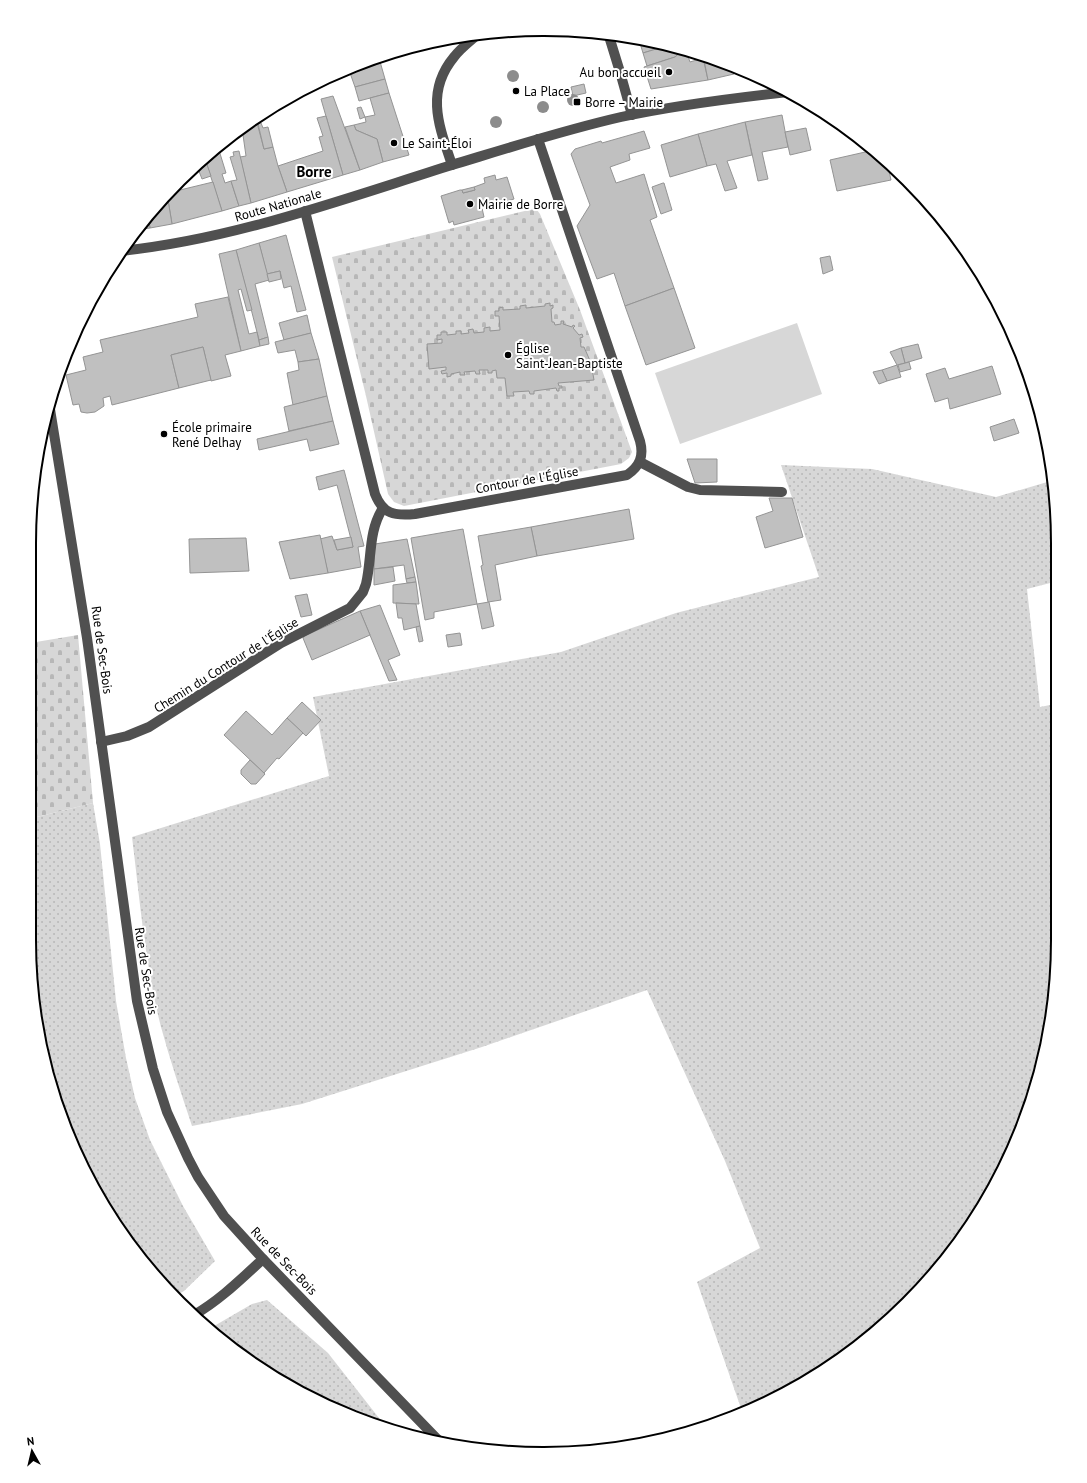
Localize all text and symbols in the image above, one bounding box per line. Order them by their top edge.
place label: Au bon accueil [580,64,661,81]
marker: Au bon accueil [664,67,674,77]
place label: La Place [524,83,570,100]
marker: La Place [511,86,521,96]
place label: Borre – Mairie [585,94,663,111]
marker: Borre – Mairie [572,97,582,107]
place label: Le Saint-Éloi [402,135,472,152]
marker: Le Saint-Éloi [389,138,399,148]
district label: Borre [296,162,332,181]
street label: Route Nationale [233,185,323,225]
place label: Mairie de Borre [478,196,563,213]
marker: Mairie de Borre [465,199,475,209]
place label: Église Saint-Jean-Baptiste [516,340,623,372]
marker: Église Saint-Jean-Baptiste [503,350,513,360]
place label: École primaire René Delhay [172,419,252,451]
marker: École primaire René Delhay [159,429,169,439]
street label: Contour de l'Église [474,463,580,497]
street label: Rue de Sec-Bois [87,605,117,695]
street label: Chemin du Contour de l'Église [151,613,301,717]
street label: Rue de Sec-Bois [131,926,161,1016]
street label: Rue de Sec-Bois [247,1223,321,1299]
north arrow [12,1431,52,1471]
text: N [26,1434,35,1449]

